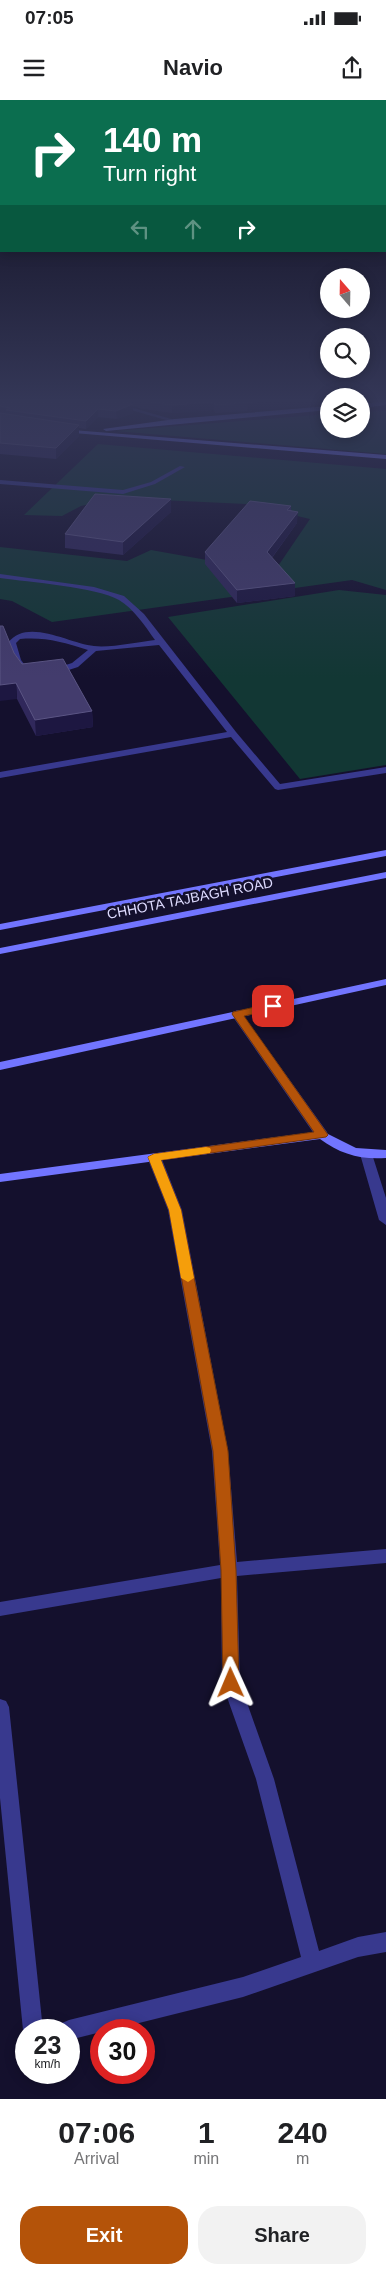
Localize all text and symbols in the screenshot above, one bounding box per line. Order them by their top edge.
text: 07:05 [25,7,74,28]
icon: menu [20,54,48,82]
icon: share [338,54,366,82]
text: Navio [163,55,223,80]
icon: right [20,120,85,185]
text: 140 m [103,120,202,159]
text: Turn right [103,161,196,186]
icon: left [126,215,154,243]
icon: ahead [179,215,207,243]
icon: right [232,215,260,243]
north arrow [320,268,370,318]
map controls [320,268,370,438]
button: search [320,328,370,378]
button: layers [320,388,370,438]
street label: CHHOTA TAJBAGH ROAD [106,874,274,922]
pin [252,985,294,1027]
icon: arrive [259,992,287,1020]
position arrow [204,1656,256,1708]
speed limit sign: 30 [90,2019,155,2084]
text: 23 [34,2031,61,2059]
text: km/h [34,2057,61,2071]
text: 07:06 [58,2116,135,2149]
text: 1 [198,2116,215,2149]
text: 240 [278,2116,328,2149]
text: Arrival [74,2150,119,2167]
text: min [193,2150,219,2167]
text: m [296,2150,309,2167]
button: Exit [20,2206,188,2264]
button: Share [198,2206,366,2264]

